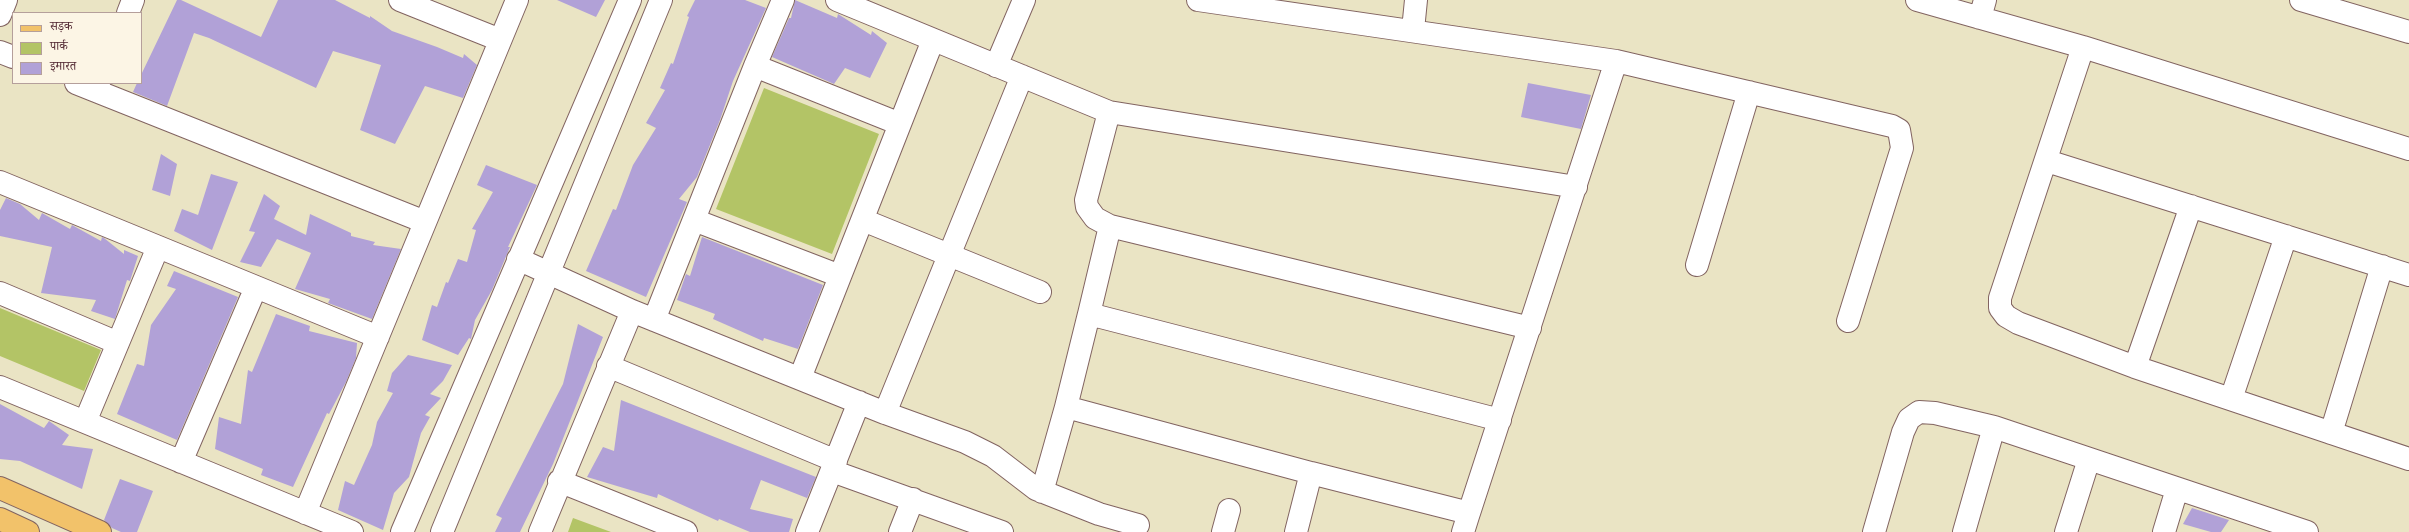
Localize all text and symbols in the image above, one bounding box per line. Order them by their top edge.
legend [12,12,142,84]
text: सड़क [50,18,73,33]
text: पार्क [50,38,68,53]
text: इमारत [50,58,76,73]

